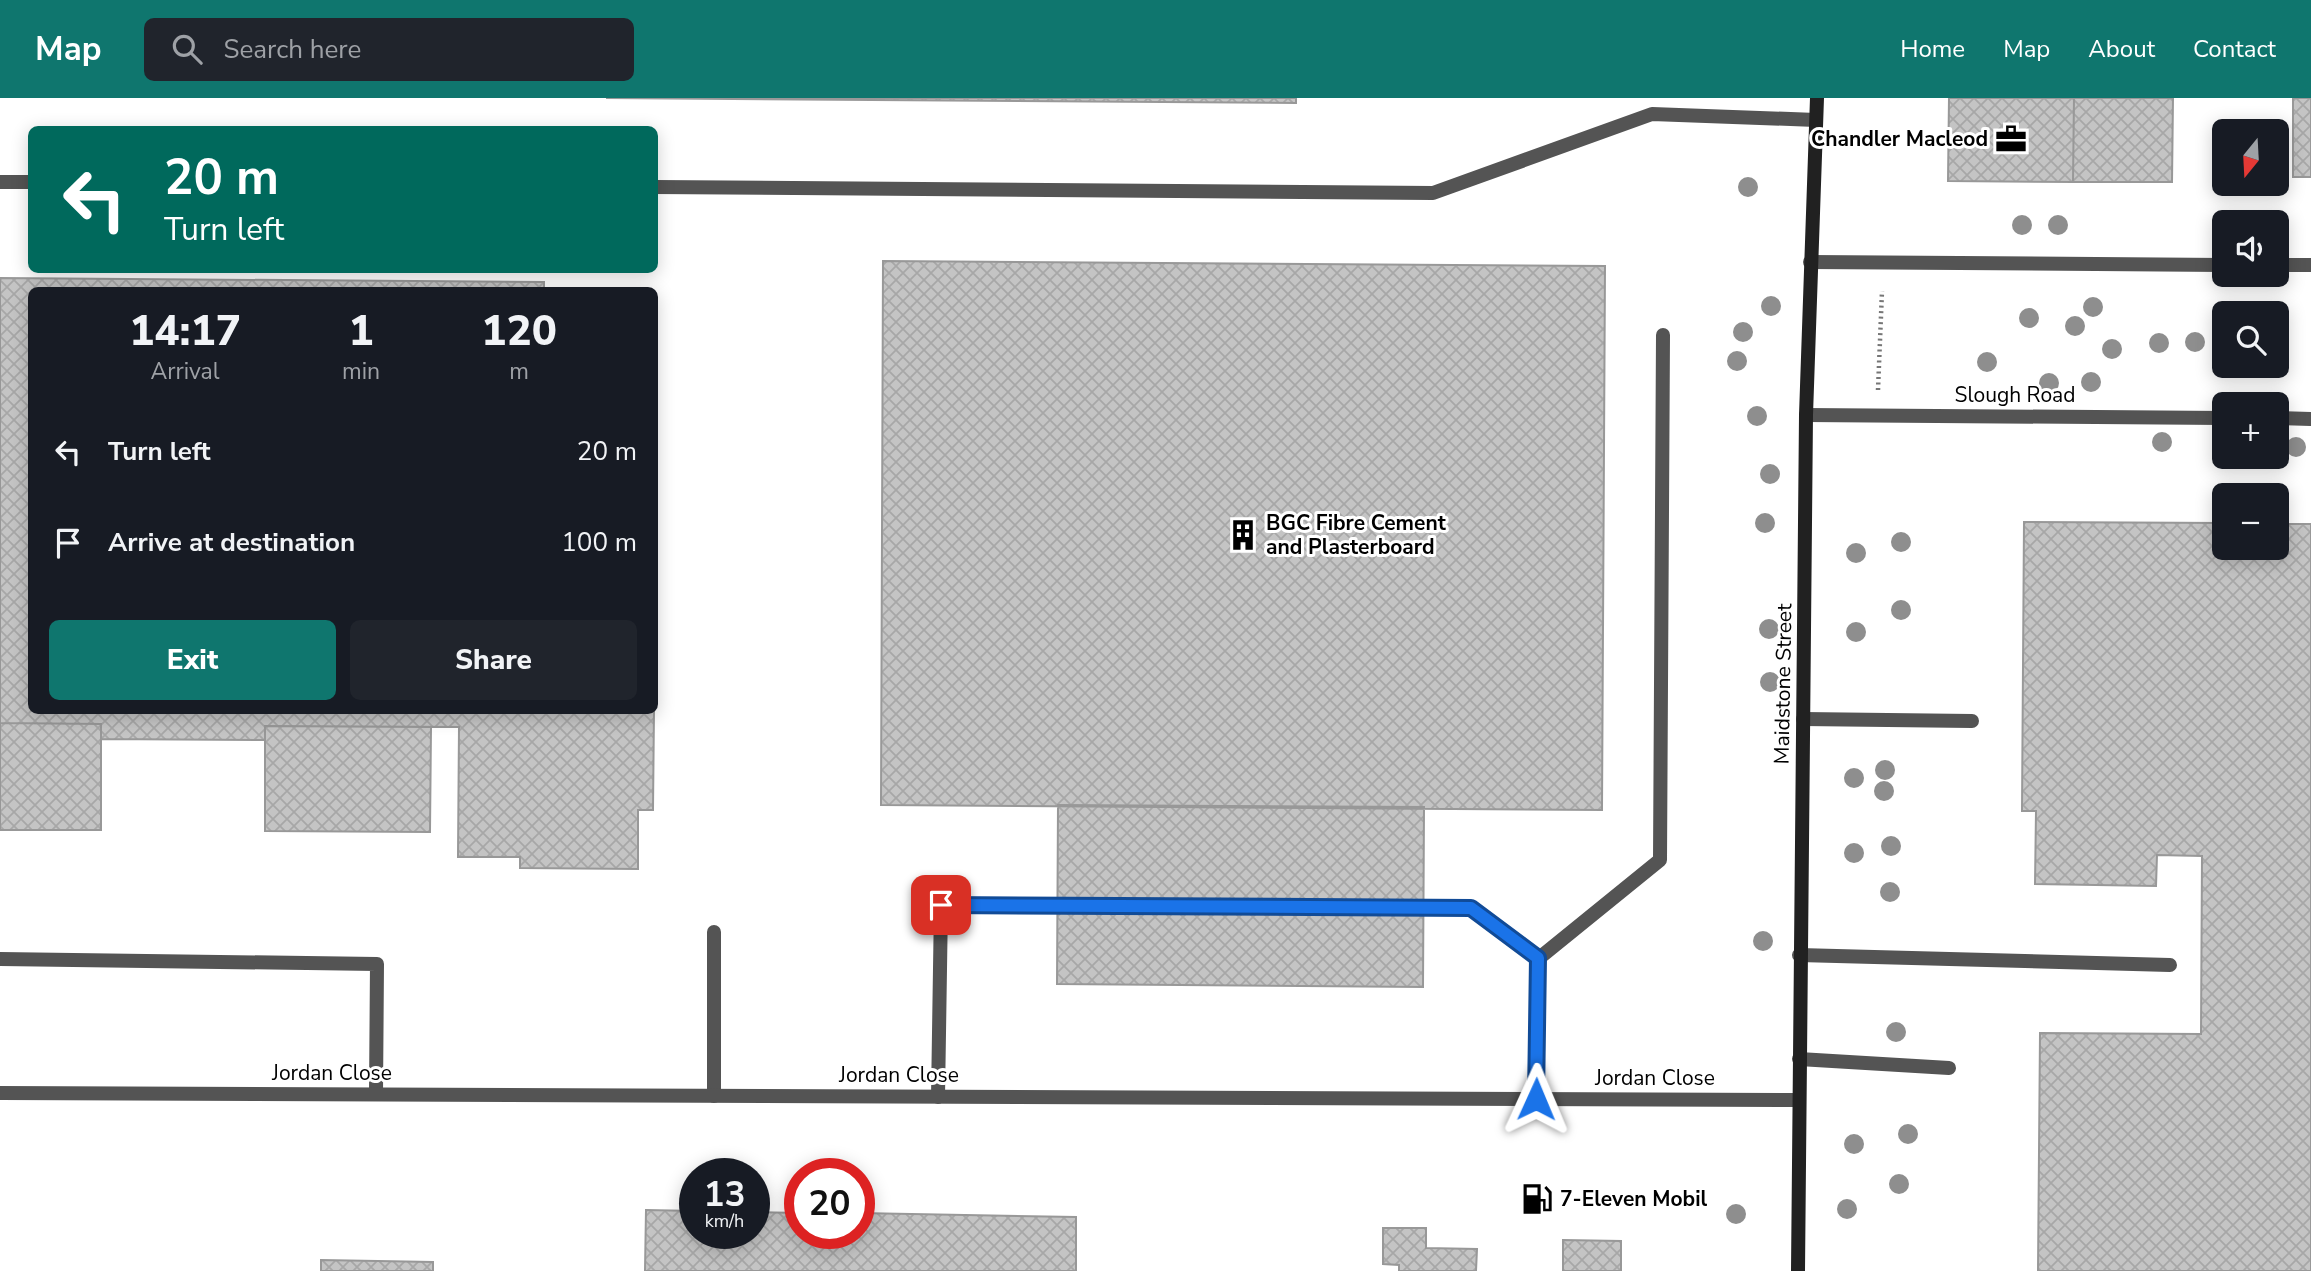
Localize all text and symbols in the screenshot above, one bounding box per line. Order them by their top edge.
search box [144,18,634,81]
text: Map [35,27,102,72]
icon: search [168,30,206,68]
text: Search here [224,32,361,67]
text: Home [1900,33,1965,65]
text: Map [2003,33,2050,65]
text: About [2088,33,2155,65]
text: Contact [2193,33,2276,65]
north arrow [2212,119,2289,196]
map controls [2212,119,2289,560]
office icon: Chandler Macleod [1994,122,2028,156]
place label: Chandler Macleod [1811,125,1988,153]
text: 20 m [164,144,279,211]
icon: left [49,154,140,245]
text: Turn left [164,208,284,251]
button: sound [2212,210,2289,287]
button: search [2212,301,2289,378]
text: 14:17 [129,303,241,360]
text: 1 [348,303,374,360]
text: 120 [481,303,557,360]
text: Arrival [150,356,220,387]
text: min [342,356,380,387]
text: m [509,356,529,387]
street label: Slough Road [1955,381,2075,409]
button: + [2212,392,2289,469]
icon: left [49,433,87,471]
text: Turn left [108,434,211,469]
text: 20 m [577,434,637,469]
button: − [2212,483,2289,560]
place label: BGC Fibre Cement and Plasterboard [1266,509,1447,561]
building icon: BGC Fibre Cement and Plasterboard [1226,518,1260,552]
icon: arrive [49,524,87,562]
text: Arrive at destination [108,525,355,560]
text: 100 m [561,525,637,560]
street label: Maidstone Street [1768,603,1798,765]
button: Exit [49,620,336,700]
button: Share [350,620,637,700]
pin [911,875,971,935]
icon: arrive [922,886,960,924]
street label: Jordan Close [271,1059,392,1087]
street label: Jordan Close [838,1061,959,1089]
position arrow [1499,1062,1573,1136]
street label: Jordan Close [1594,1064,1715,1092]
speed limit sign: 20 [784,1158,875,1249]
text: 13 [703,1171,746,1218]
fuel station icon: 7-Eleven Mobil [1520,1182,1554,1216]
place label: 7-Eleven Mobil [1560,1185,1708,1213]
text: km/h [705,1209,744,1233]

